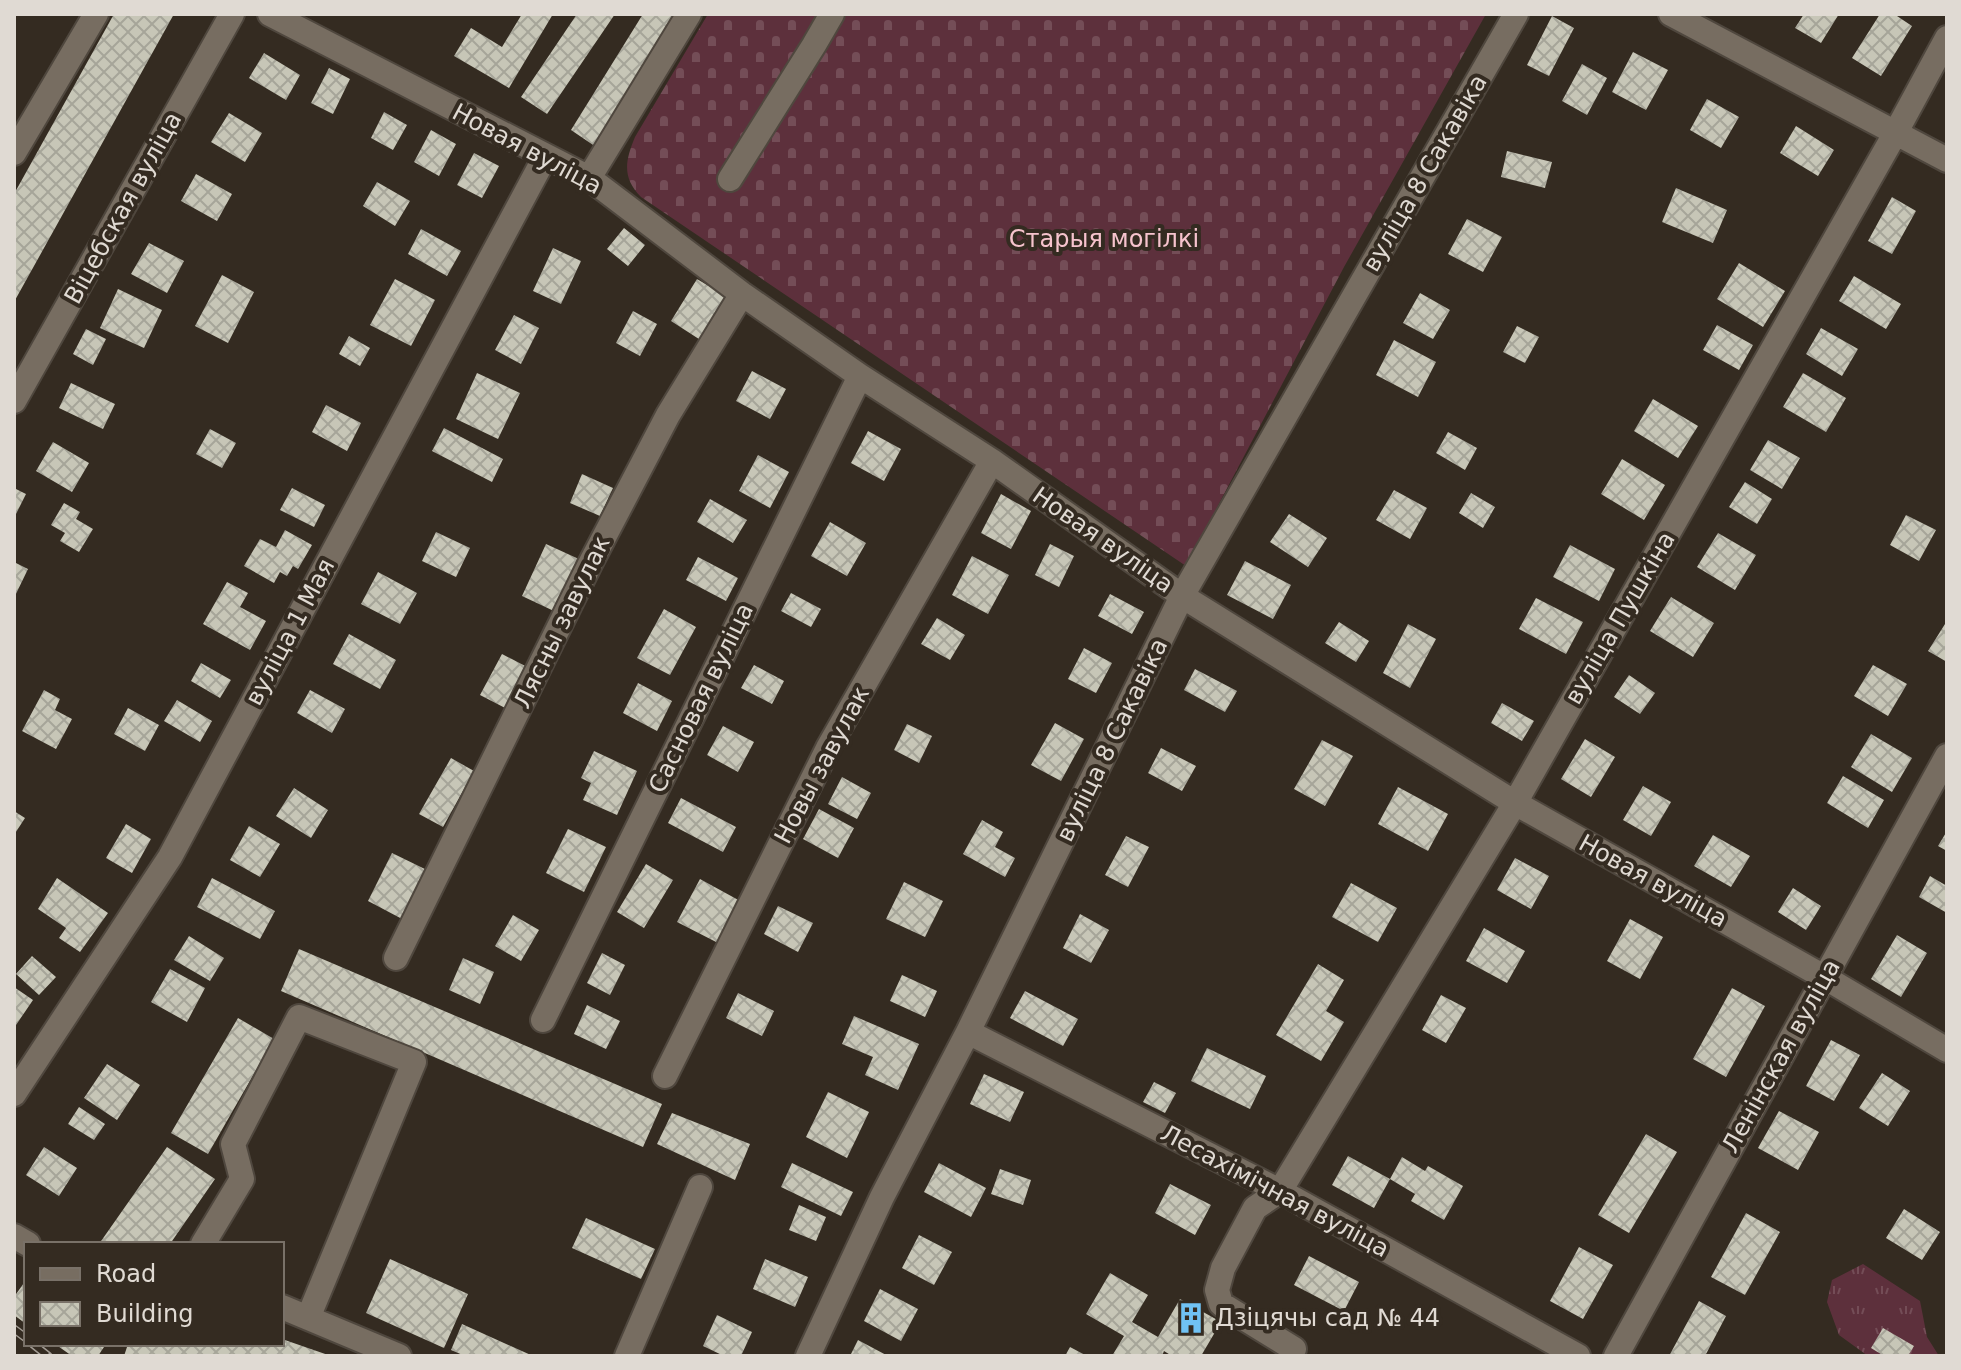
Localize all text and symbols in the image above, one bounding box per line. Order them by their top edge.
street label: вуліца 8 Сакавіка [1357,70,1493,276]
street label: Новая вуліца [448,98,606,200]
street label: Віцебская вуліца [59,107,187,309]
park label: Старыя могілкі [1009,225,1199,253]
street label: Новая вуліца [1027,481,1179,599]
street label: вуліца Пушкіна [1559,527,1681,709]
street label: Лясны завулак [508,531,616,713]
street label: вуліца 1 Мая [240,554,340,710]
street label: Сасновая вуліца [643,599,759,797]
street label: вуліца 8 Сакавіка [1051,634,1173,846]
street label: Новы завулак [769,682,875,848]
street label: Новая вуліца [1574,829,1732,933]
street label: Ленінская вуліца [1716,954,1846,1158]
street label: Лесахімічная вуліца [1156,1119,1394,1263]
legend [24,1242,284,1346]
text: Road [96,1260,156,1288]
text: Building [96,1300,193,1328]
building icon: Дзіцячы сад № 44 [1174,1301,1208,1335]
place label: Дзіцячы сад № 44 [1215,1304,1440,1332]

